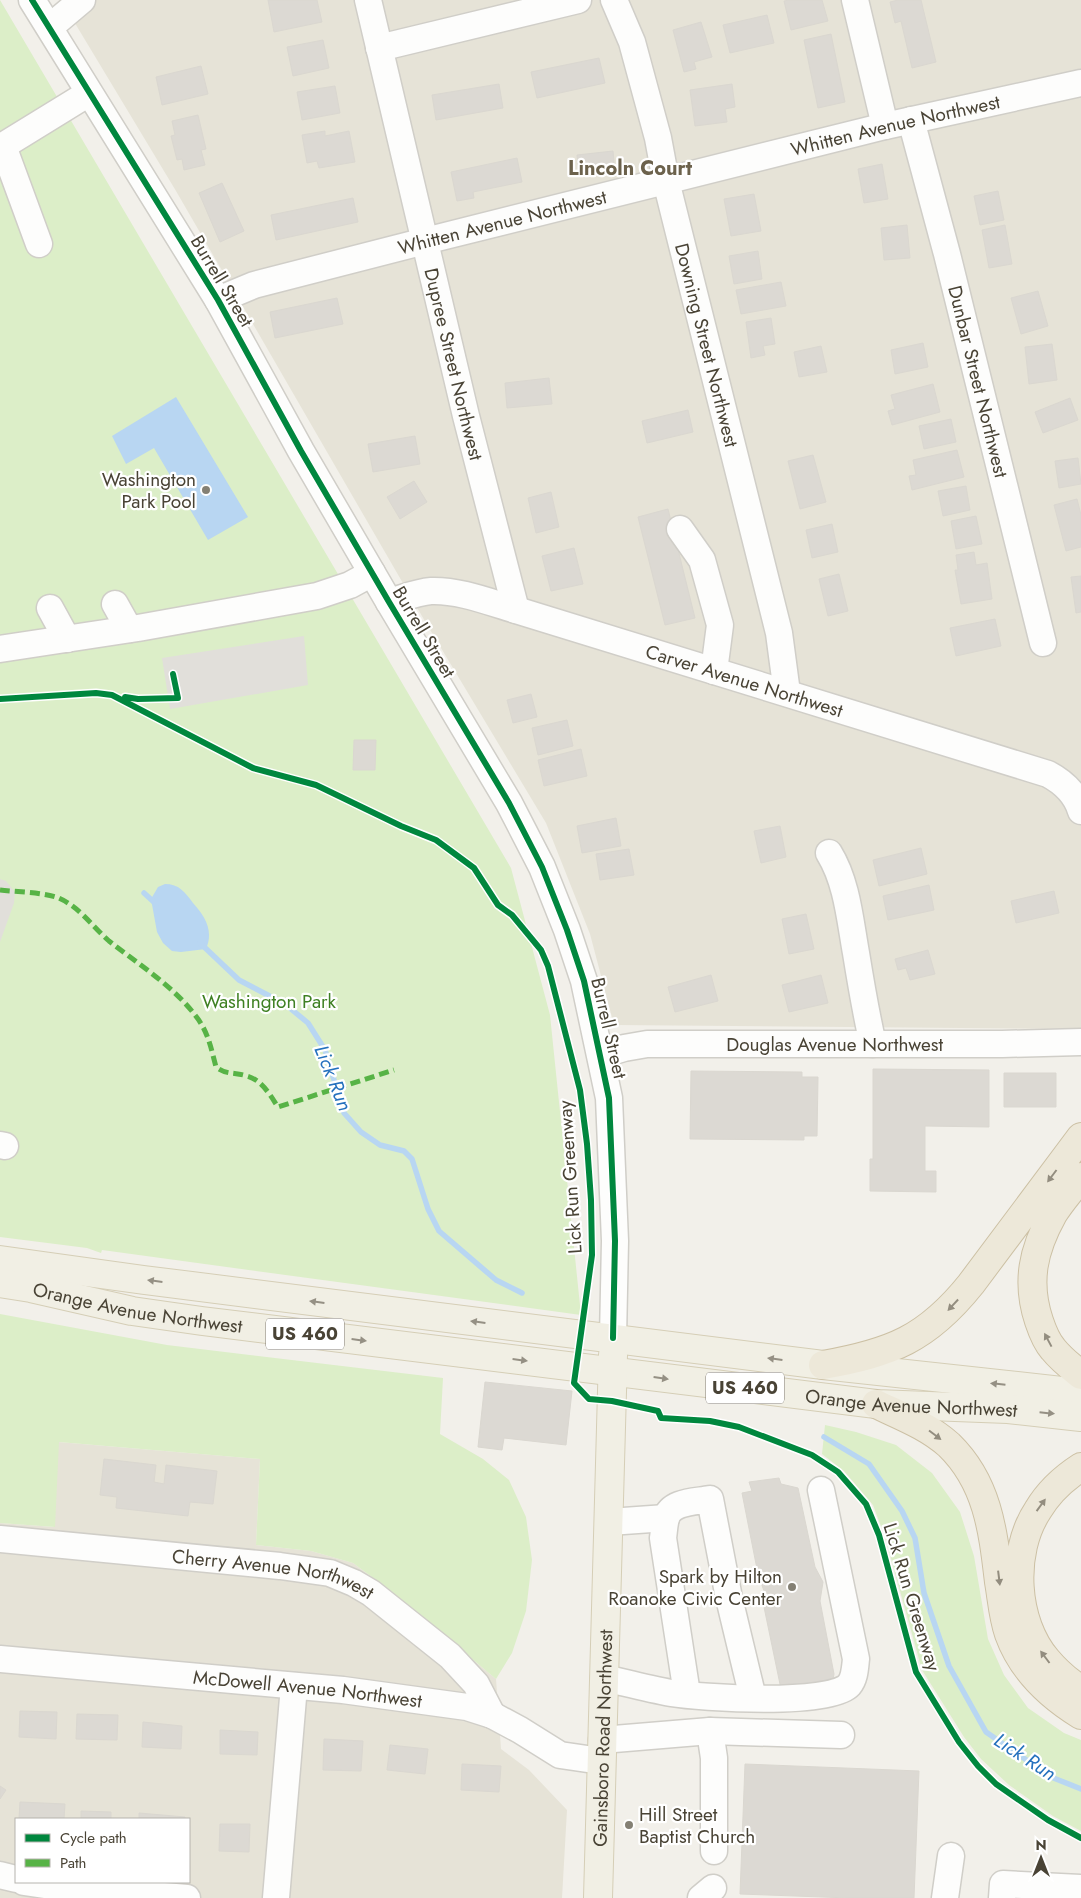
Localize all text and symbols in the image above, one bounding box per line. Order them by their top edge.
street label: Whitten Avenue Northwest [788,88,1003,163]
district label: Lincoln Court [568,154,693,183]
street label: Whitten Avenue Northwest [395,183,610,261]
street label: Burrell Street [184,230,260,332]
street label: Downing Street Northwest [669,240,746,450]
street label: Dupree Street Northwest [418,265,490,464]
street label: Dunbar Street Northwest [942,283,1015,481]
place label: Washington Park Pool [102,466,196,515]
marker: Washington Park Pool [200,484,212,496]
street label: Burrell Street [386,581,462,683]
street label: Carver Avenue Northwest [642,637,847,724]
street label: Burrell Street [584,975,634,1082]
park label: Washington Park [202,988,337,1015]
street label: Douglas Avenue Northwest [726,1031,943,1058]
water label: Lick Run [307,1041,359,1115]
street label: Lick Run Greenway [551,1099,589,1255]
one-way arrow [1046,1169,1057,1182]
street label: Orange Avenue Northwest [30,1275,244,1339]
one-way arrow [147,1277,163,1285]
one-way arrow [308,1298,324,1306]
one-way arrow [947,1299,959,1311]
road number: US 460 [266,1318,344,1350]
one-way arrow [469,1318,485,1326]
one-way arrow [1043,1333,1052,1347]
one-way arrow [351,1337,367,1345]
one-way arrow [767,1354,783,1362]
one-way arrow [512,1356,528,1364]
road number: US 460 [706,1372,784,1404]
one-way arrow [654,1374,670,1382]
one-way arrow [989,1380,1005,1388]
street label: Orange Avenue Northwest [804,1382,1019,1423]
one-way arrow [1039,1409,1055,1417]
one-way arrow [928,1429,941,1440]
one-way arrow [1036,1498,1046,1512]
street label: Lick Run Greenway [877,1520,948,1675]
street label: Cherry Avenue Northwest [171,1542,380,1606]
place label: Spark by Hilton Roanoke Civic Center [608,1563,782,1612]
one-way arrow [995,1570,1003,1586]
marker: Spark by Hilton Roanoke Civic Center [786,1581,798,1593]
street label: Gainsboro Road Northwest [586,1629,619,1847]
one-way arrow [1040,1651,1051,1664]
street label: McDowell Avenue Northwest [192,1663,424,1714]
water label: Lick Run [988,1726,1062,1788]
place label: Hill Street Baptist Church [639,1801,755,1850]
legend [15,1818,190,1883]
marker: Hill Street Baptist Church [623,1819,635,1831]
text: Cycle path [60,1827,127,1849]
north arrow [1016,1833,1066,1883]
text: N [1035,1835,1047,1855]
text: Path [60,1852,86,1874]

